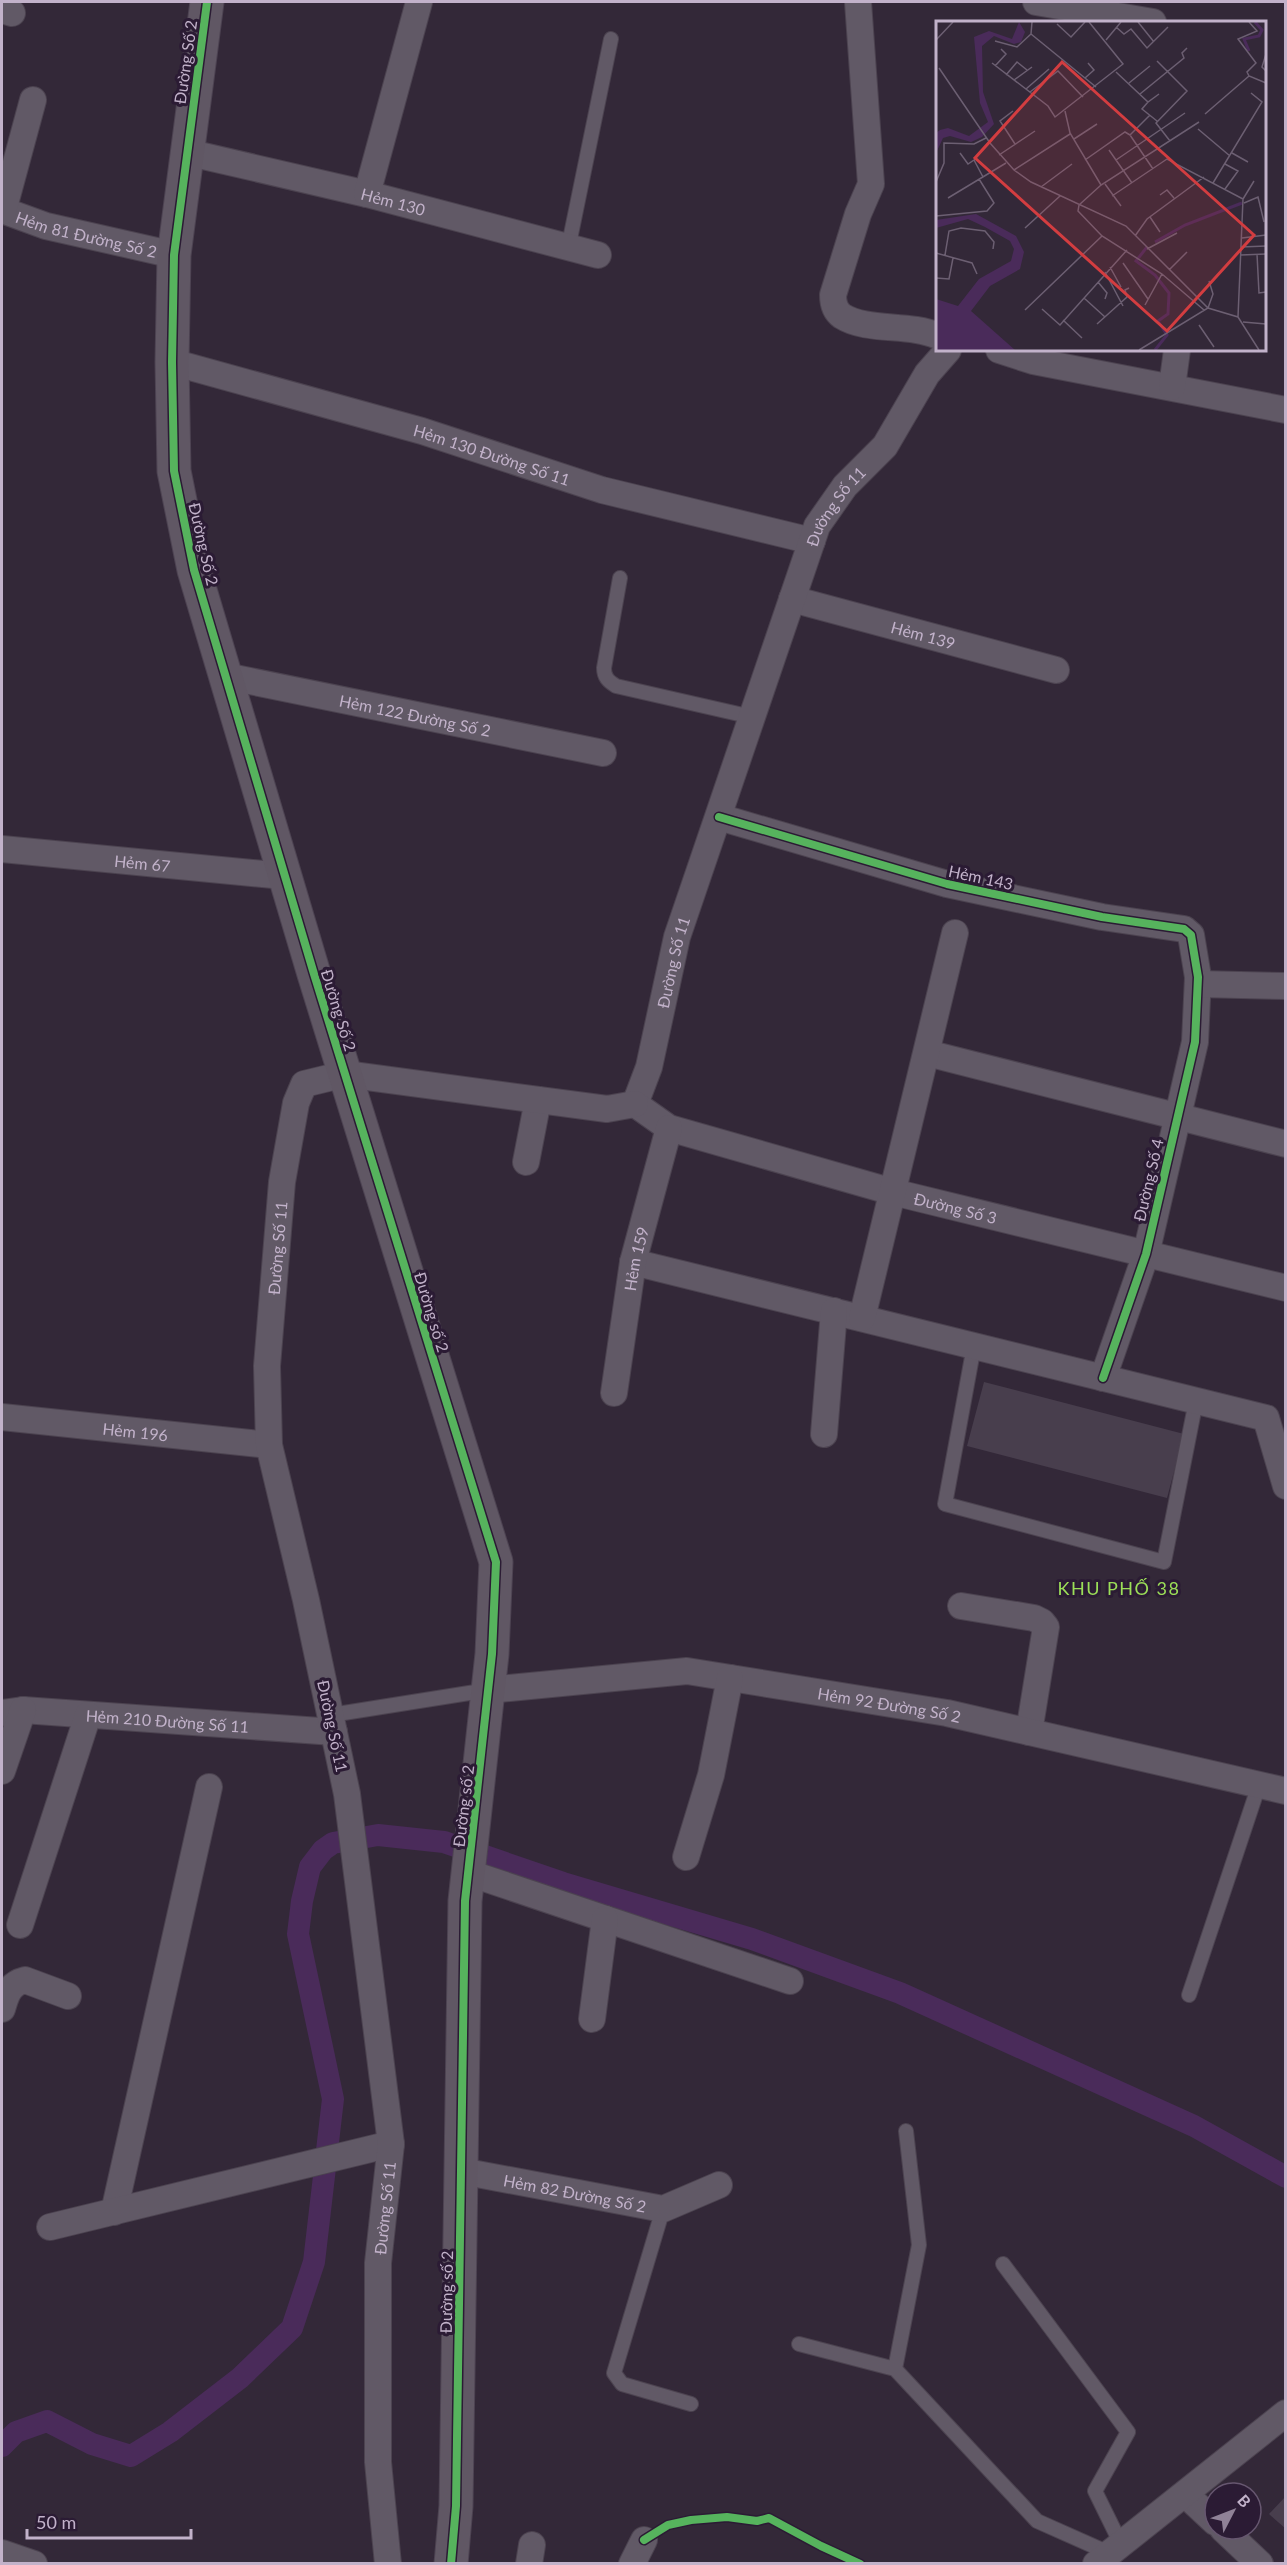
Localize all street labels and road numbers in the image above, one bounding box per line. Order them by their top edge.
street label: Đường Số 2 [170,19,200,105]
street label: Hẻm 130 [359,183,427,218]
street label: Hẻm 81 Đường Số 2 [13,206,159,260]
street label: Hẻm 130 Đường Số 11 [412,420,573,488]
street label: Đường Số 11 [801,462,869,549]
street label: Đường Số 2 [185,501,223,587]
street label: Hẻm 139 [889,617,957,652]
street label: Hẻm 122 Đường Số 2 [338,690,493,739]
street label: Hẻm 67 [113,850,171,875]
street label: Hẻm 143 [947,861,1015,893]
street label: Đường Số 11 [652,914,693,1010]
street label: Đường Số 2 [318,967,360,1053]
street label: Đường Số 4 [1129,1137,1167,1223]
street label: Đường Số 3 [912,1188,999,1227]
street label: Đường Số 11 [263,1200,290,1296]
street label: Hẻm 159 [619,1224,652,1292]
street label: Đường số 2 [411,1270,453,1354]
street label: Hẻm 196 [102,1418,169,1444]
street label: Đường Số 11 [314,1678,352,1774]
street label: Hẻm 92 Đường Số 2 [816,1683,963,1725]
street label: Hẻm 210 Đường Số 11 [85,1705,250,1735]
street label: Đường số 2 [449,1764,477,1848]
street label: Đường Số 11 [369,2160,399,2255]
street label: Hẻm 82 Đường Số 2 [502,2170,648,2215]
street label: Đường số 2 [436,2250,456,2334]

